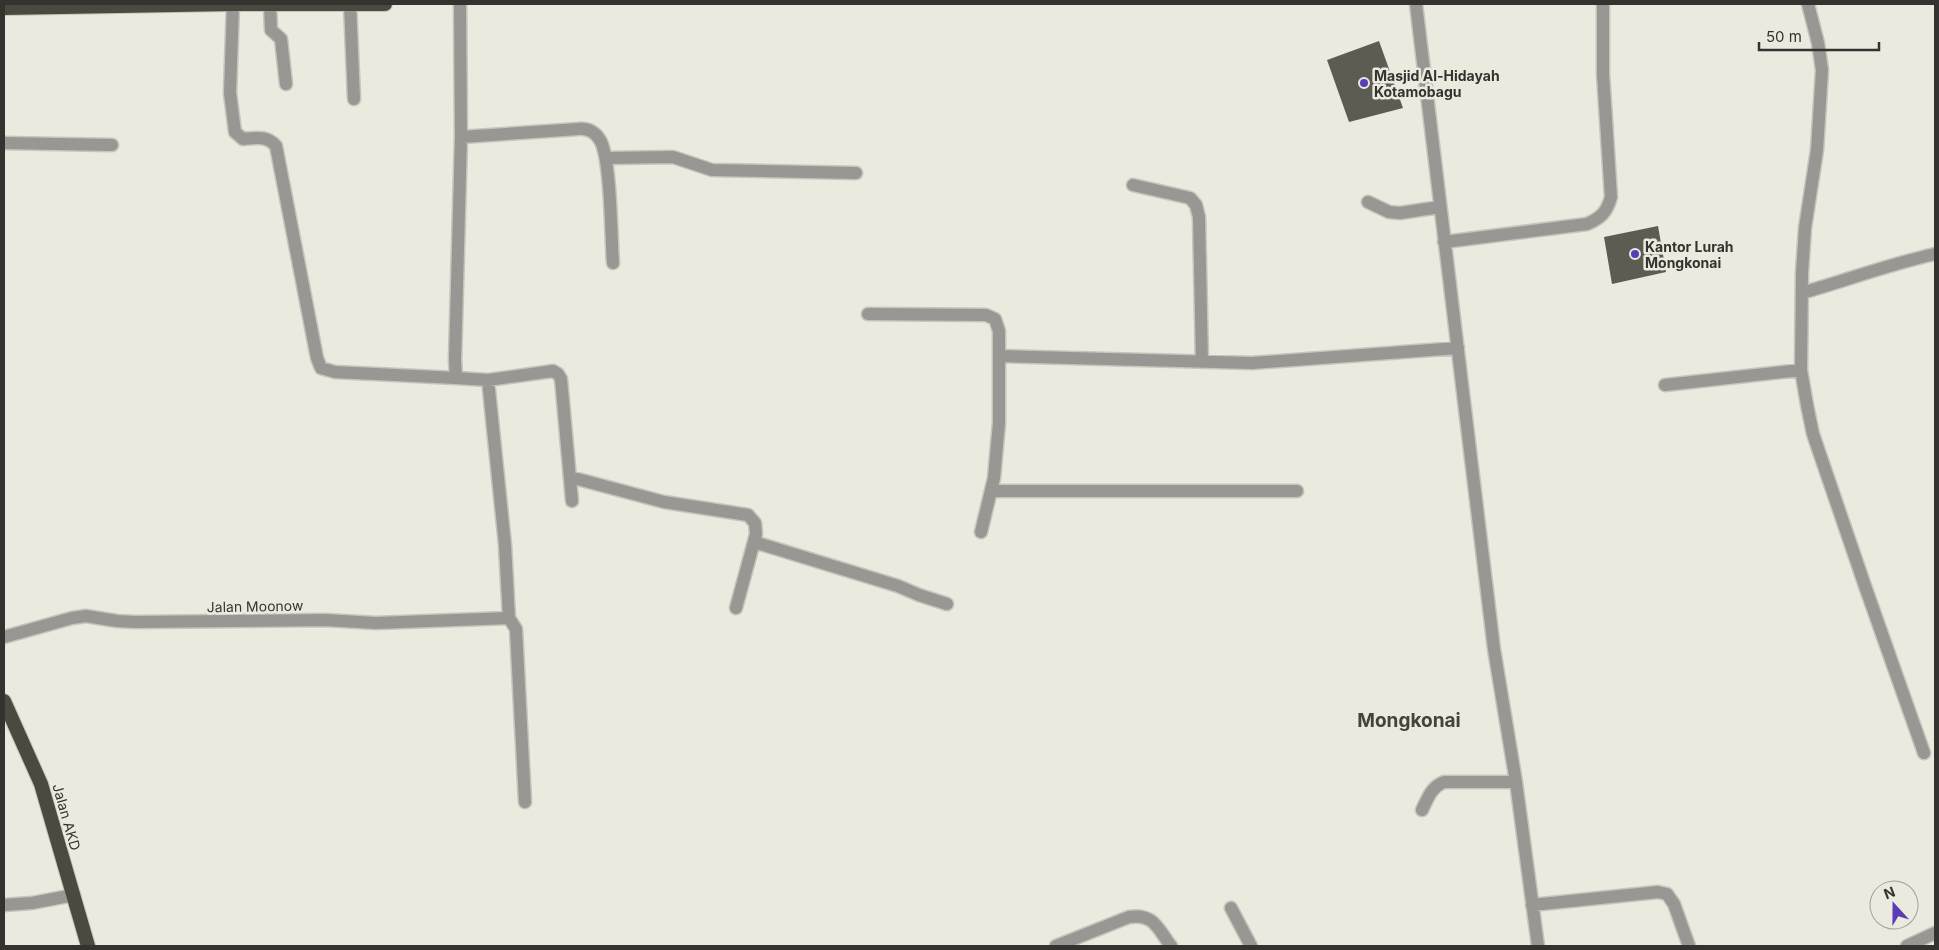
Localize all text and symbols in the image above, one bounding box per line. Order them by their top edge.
scale bar [1759,20,1879,52]
text: 50 m [1766,27,1802,46]
place label: Masjid Al-Hidayah Kotamobagu [1374,67,1500,100]
marker: Masjid Al-Hidayah Kotamobagu [1358,77,1370,89]
place label: Kantor Lurah Mongkonai [1645,238,1734,271]
marker: Kantor Lurah Mongkonai [1629,248,1641,260]
street label: Jalan Moonow [207,597,303,615]
district label: Mongkonai [1357,709,1461,732]
street label: Jalan AKD [49,782,85,852]
north arrow [1869,880,1919,930]
text: N [1881,883,1897,902]

